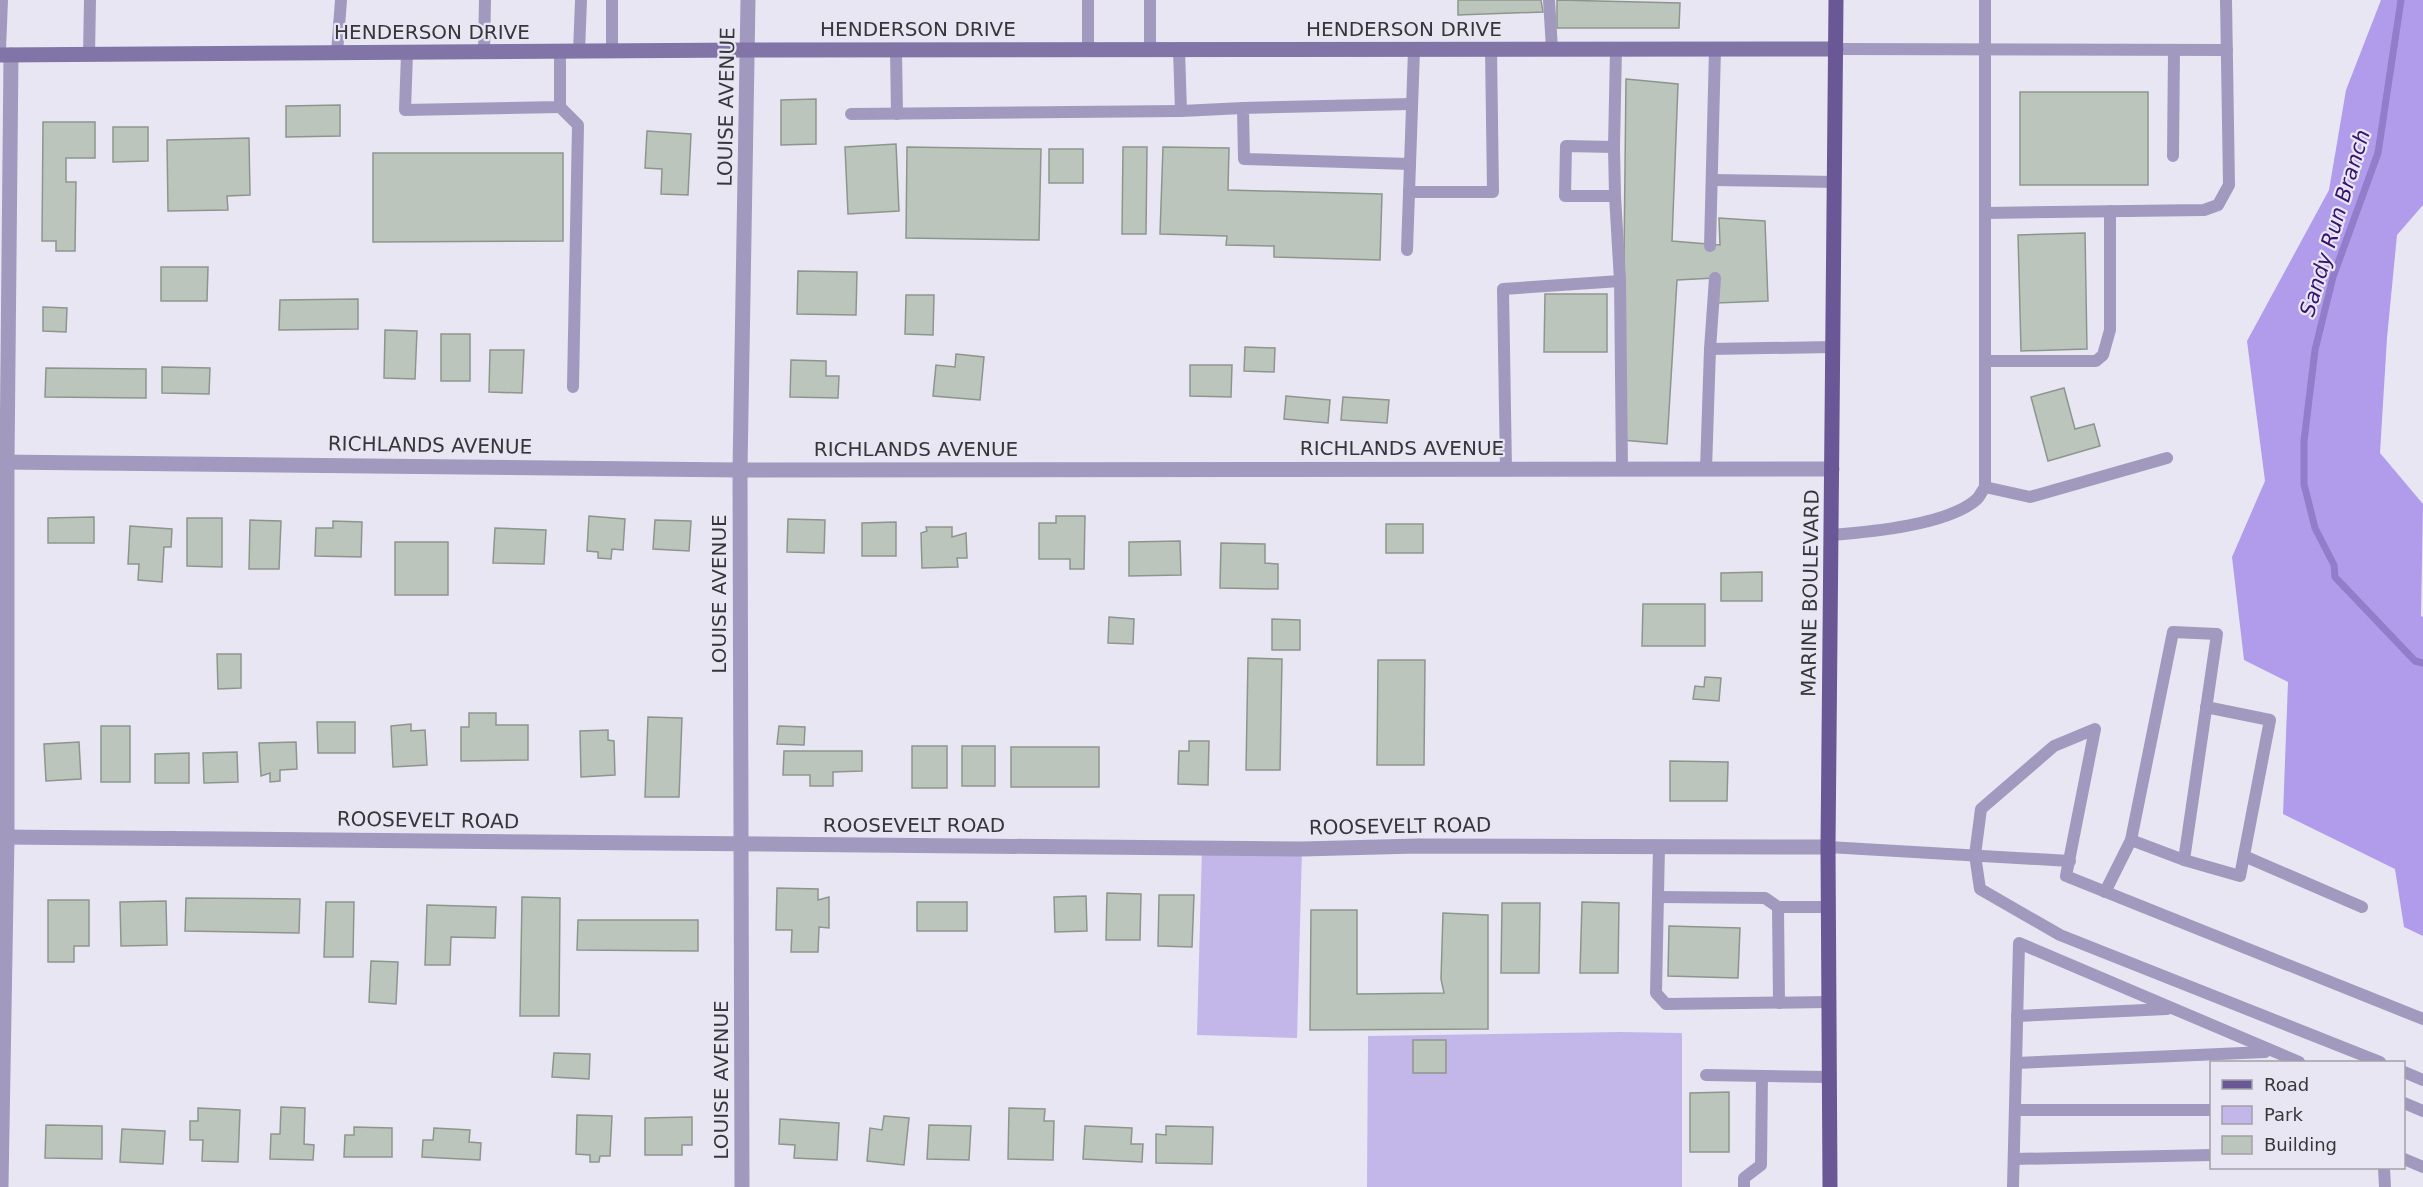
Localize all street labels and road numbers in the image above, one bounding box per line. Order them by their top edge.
street label: HENDERSON DRIVE [820,17,1016,41]
street label: HENDERSON DRIVE [1306,17,1502,41]
street label: HENDERSON DRIVE [334,20,530,44]
street label: LOUISE AVENUE [713,27,739,187]
street label: RICHLANDS AVENUE [328,431,532,459]
street label: RICHLANDS AVENUE [1300,436,1504,460]
street label: RICHLANDS AVENUE [814,437,1018,461]
street label: MARINE BOULEVARD [1796,489,1824,697]
street label: LOUISE AVENUE [707,514,731,674]
street label: ROOSEVELT ROAD [337,806,519,834]
street label: ROOSEVELT ROAD [1309,812,1491,840]
street label: ROOSEVELT ROAD [823,813,1005,837]
street label: LOUISE AVENUE [709,1000,733,1160]

